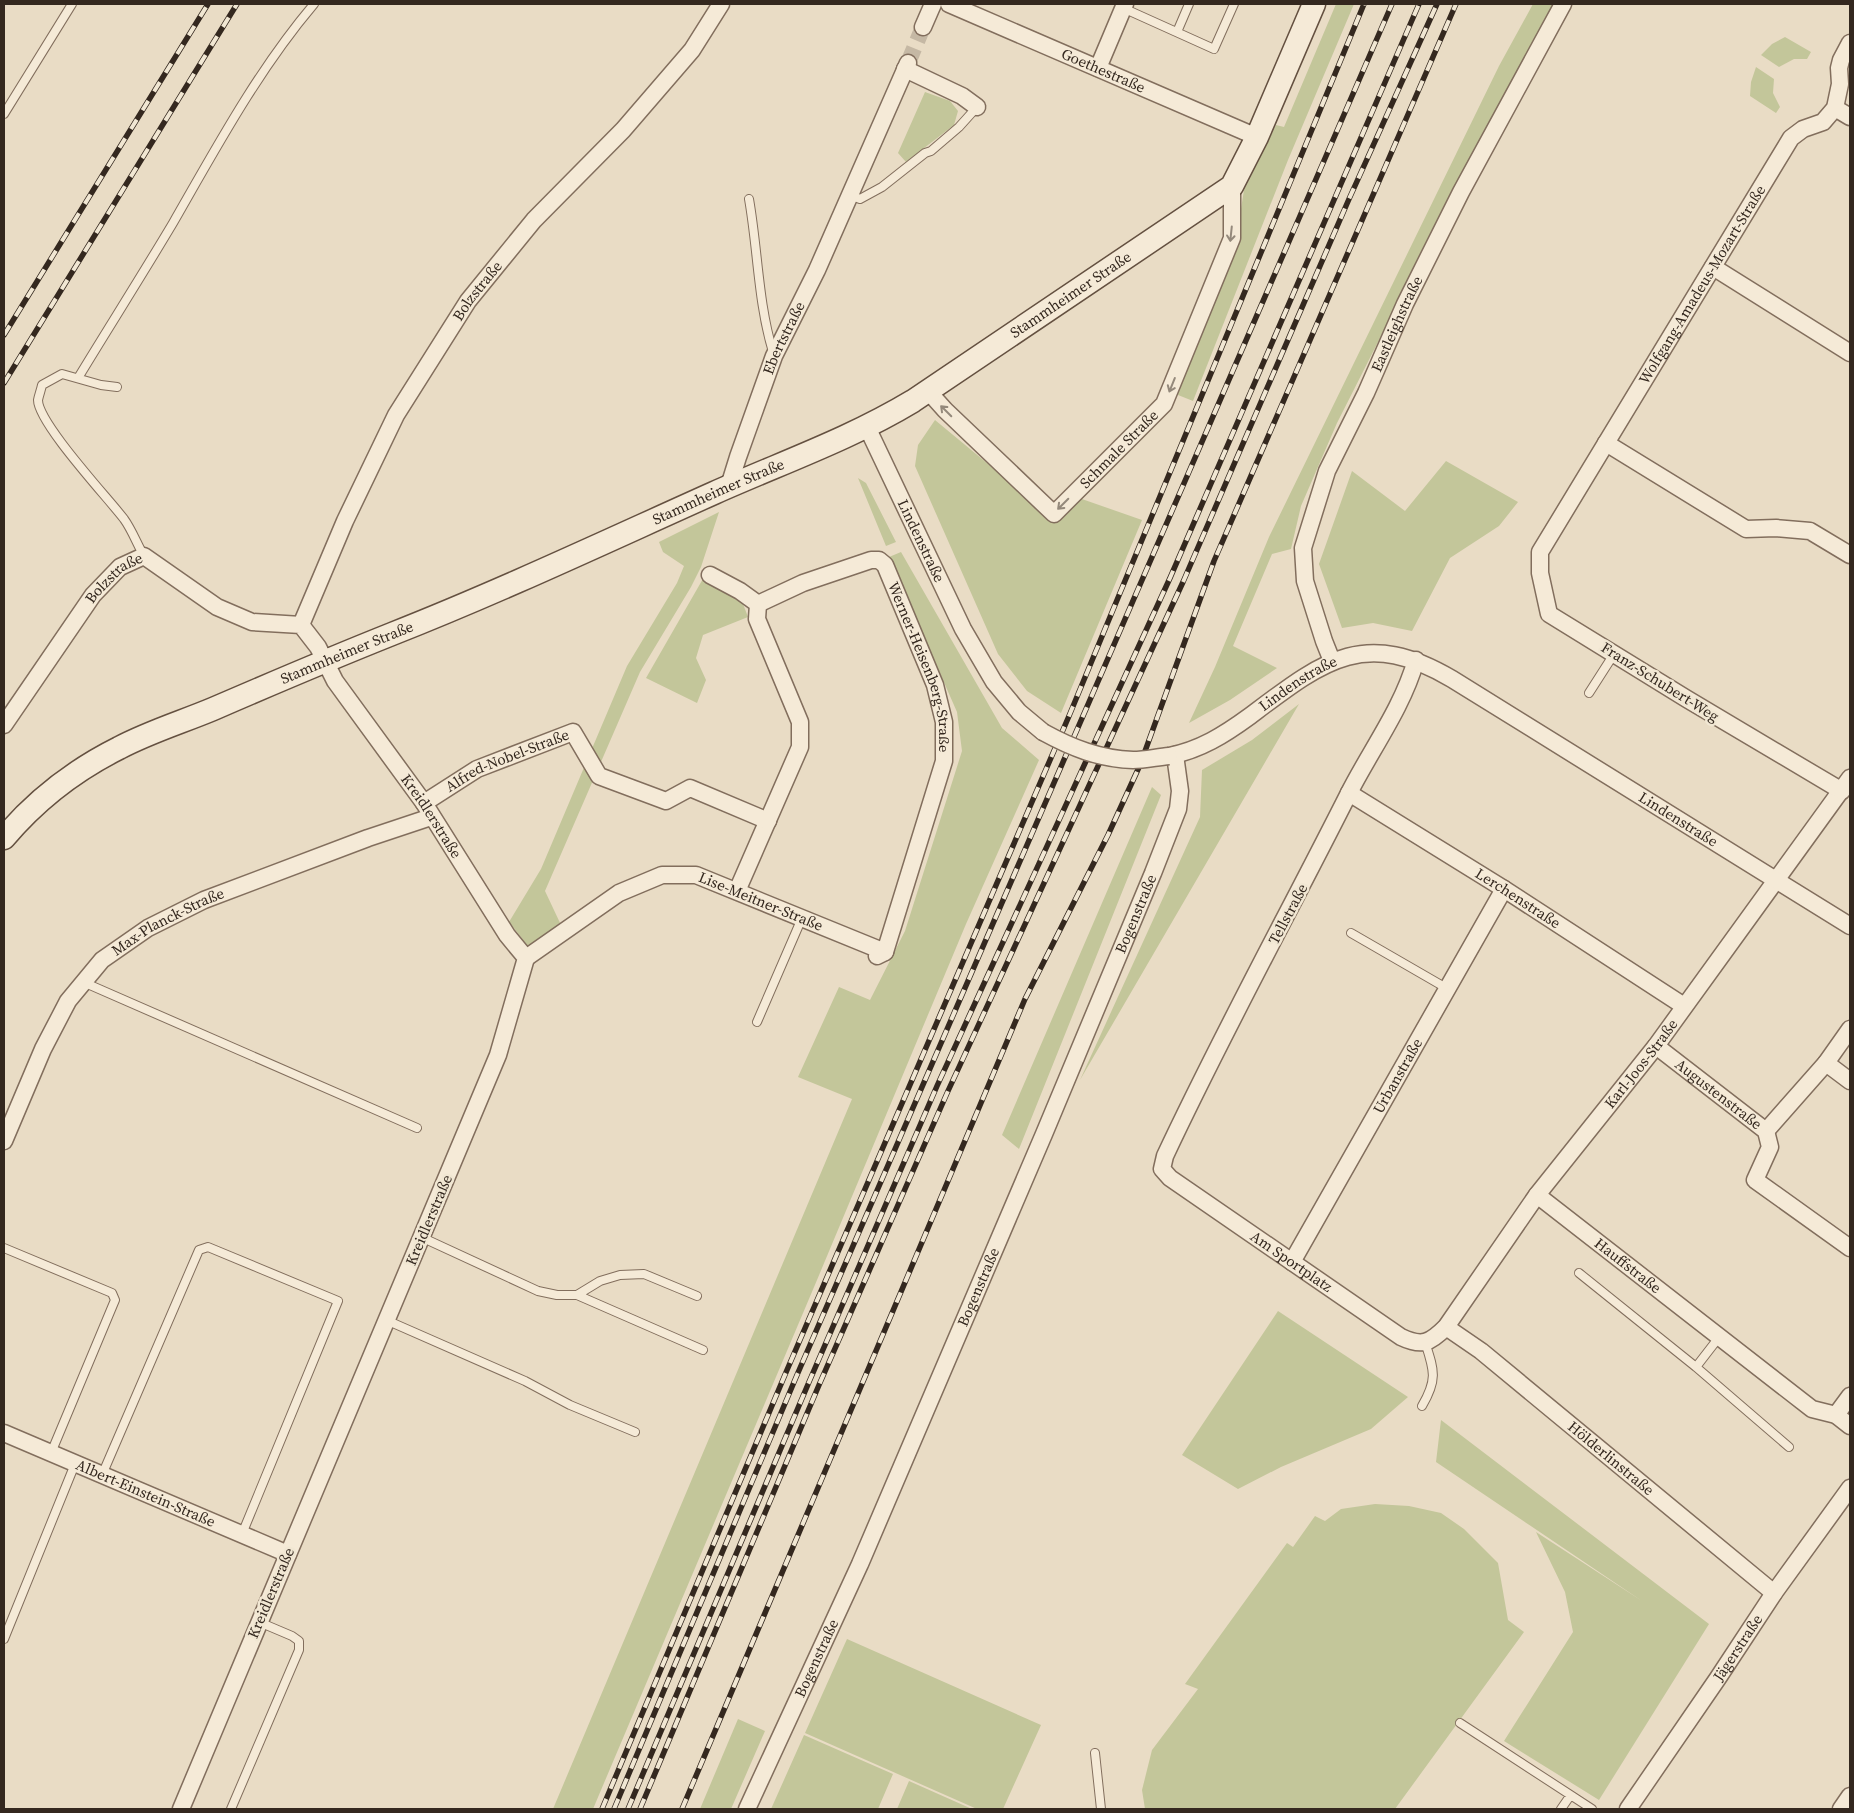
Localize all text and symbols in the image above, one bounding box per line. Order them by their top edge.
street label: Goethestraße [1058,43,1149,98]
street label: Wolfgang-Amadeus-Mozart-Straße [1633,181,1770,388]
one-way arrow [1226,226,1236,242]
street label: Stammheimer Straße [1006,246,1135,343]
street label: Bolzstraße [447,256,507,325]
street label: Eastleighstraße [1366,272,1428,375]
street label: Ebertstraße [757,297,810,377]
one-way arrow [1166,377,1176,392]
one-way arrow [940,404,952,417]
street label: Schmale Straße [1075,404,1163,493]
street label: Stammheimer Straße [649,453,788,529]
street label: Lindenstraße [893,496,950,586]
one-way arrow [1057,498,1070,510]
street label: Bolzstraße [79,547,146,607]
street label: Werner-Heisenberg-Straße [883,578,955,753]
street label: Stammheimer Straße [277,615,417,689]
street label: Franz-Schubert-Weg [1597,637,1723,727]
street label: Lindenstraße [1254,650,1340,716]
street label: Alfred-Nobel-Straße [441,723,572,797]
street label: Kreidlerstraße [396,770,467,862]
street label: Lindenstraße [1635,786,1722,852]
street label: Lerchenstraße [1471,863,1565,933]
street label: Lise-Meitner-Straße [696,866,827,936]
street label: Bogenstraße [1110,871,1161,956]
street label: Tellstraße [1263,879,1313,948]
street label: Max-Planck-Straße [107,882,227,960]
street label: Karl-Joos-Straße [1599,1014,1683,1113]
street label: Urbanstraße [1367,1034,1427,1117]
street label: Augustenstraße [1671,1054,1767,1134]
street label: Kreidlerstraße [400,1171,457,1268]
street label: Am Sportplatz [1246,1225,1337,1297]
street label: Hauffstraße [1590,1233,1666,1298]
street label: Bogenstraße [952,1244,1004,1330]
street label: Hölderlinstraße [1564,1416,1659,1500]
street label: Albert-Einstein-Straße [73,1454,219,1532]
street label: Kreidlerstraße [242,1544,299,1641]
street label: Jägerstraße [1707,1610,1767,1686]
street label: Bogenstraße [789,1615,843,1701]

